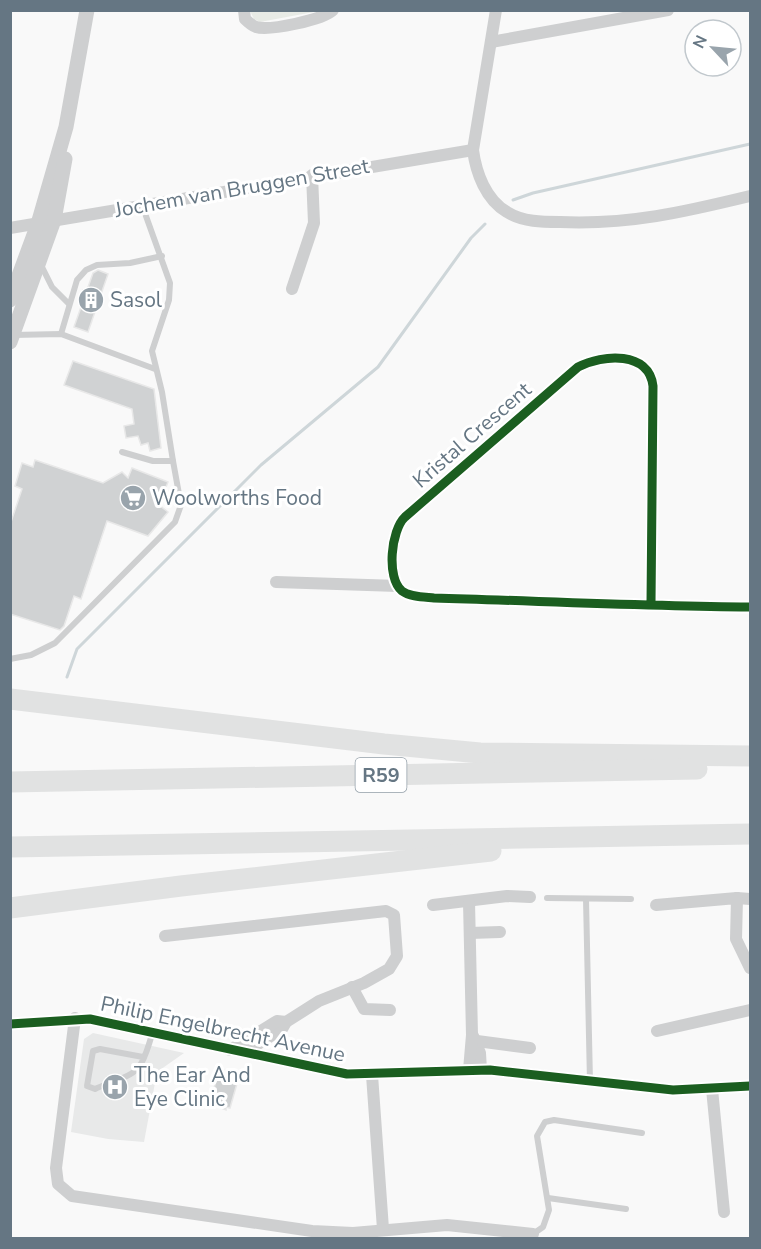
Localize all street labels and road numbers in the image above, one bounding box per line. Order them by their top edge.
street label: Jochem van Bruggen Street [112,152,372,224]
street label: Kristal Crescent [407,375,538,494]
road number: R59 [356,758,406,792]
street label: Philip Engelbrecht Avenue [98,989,348,1069]

